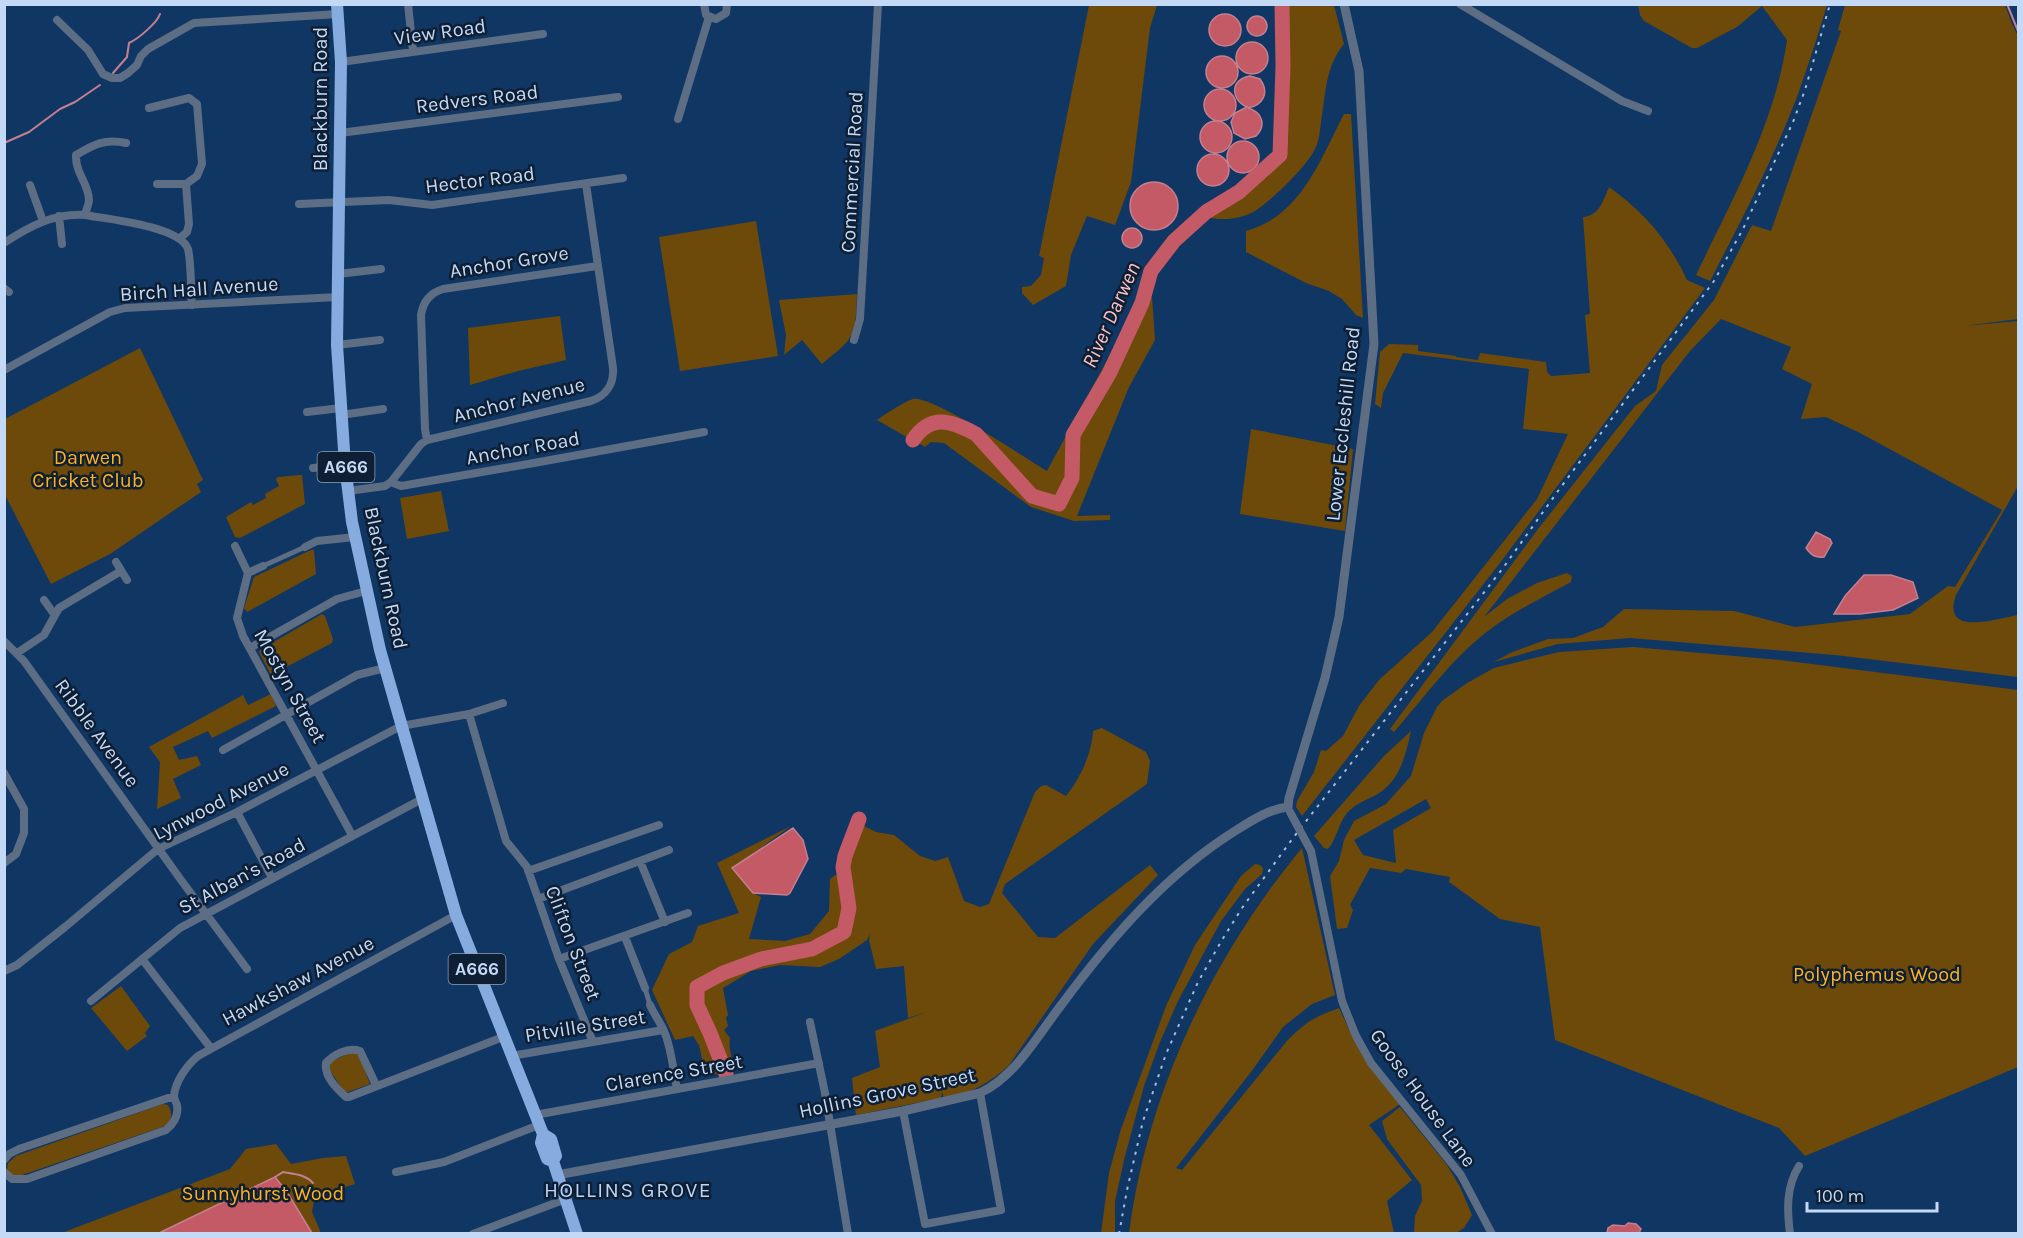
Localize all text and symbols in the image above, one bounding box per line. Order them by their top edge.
street label: View Road [392,14,488,50]
street label: Blackburn Road [309,27,332,171]
street label: Redvers Road [414,80,540,118]
street label: Commercial Road [836,91,868,253]
street label: Hector Road [424,162,536,198]
street label: Anchor Grove [448,241,570,283]
water label: River Darwen [1077,258,1145,372]
street label: Birch Hall Avenue [119,272,279,306]
street label: Lower Eccleshill Road [1321,326,1365,522]
street label: Anchor Avenue [451,373,587,427]
street label: Anchor Road [464,427,582,469]
park label: Darwen Cricket Club [32,446,144,492]
road number: A666 [318,452,374,482]
street label: Blackburn Road [360,505,412,651]
street label: Mostyn Street [249,625,331,747]
street label: Ribble Avenue [50,674,144,792]
street label: Lynwood Avenue [149,757,293,845]
street label: St Alban's Road [175,833,309,919]
street label: Clifton Street [541,882,606,1004]
street label: Hawkshaw Avenue [218,931,378,1031]
road number: A666 [448,954,506,984]
park label: Polyphemus Wood [1793,963,1961,986]
street label: Pitville Street [523,1005,647,1047]
street label: Goose House Lane [1365,1025,1481,1171]
street label: Clarence Street [604,1050,745,1096]
street label: Hollins Grove Street [797,1063,978,1123]
scale bar [1807,1175,1938,1213]
district label: HOLLINS GROVE [544,1178,712,1202]
park label: Sunnyhurst Wood [182,1182,344,1205]
text: 100 m [1816,1185,1864,1207]

